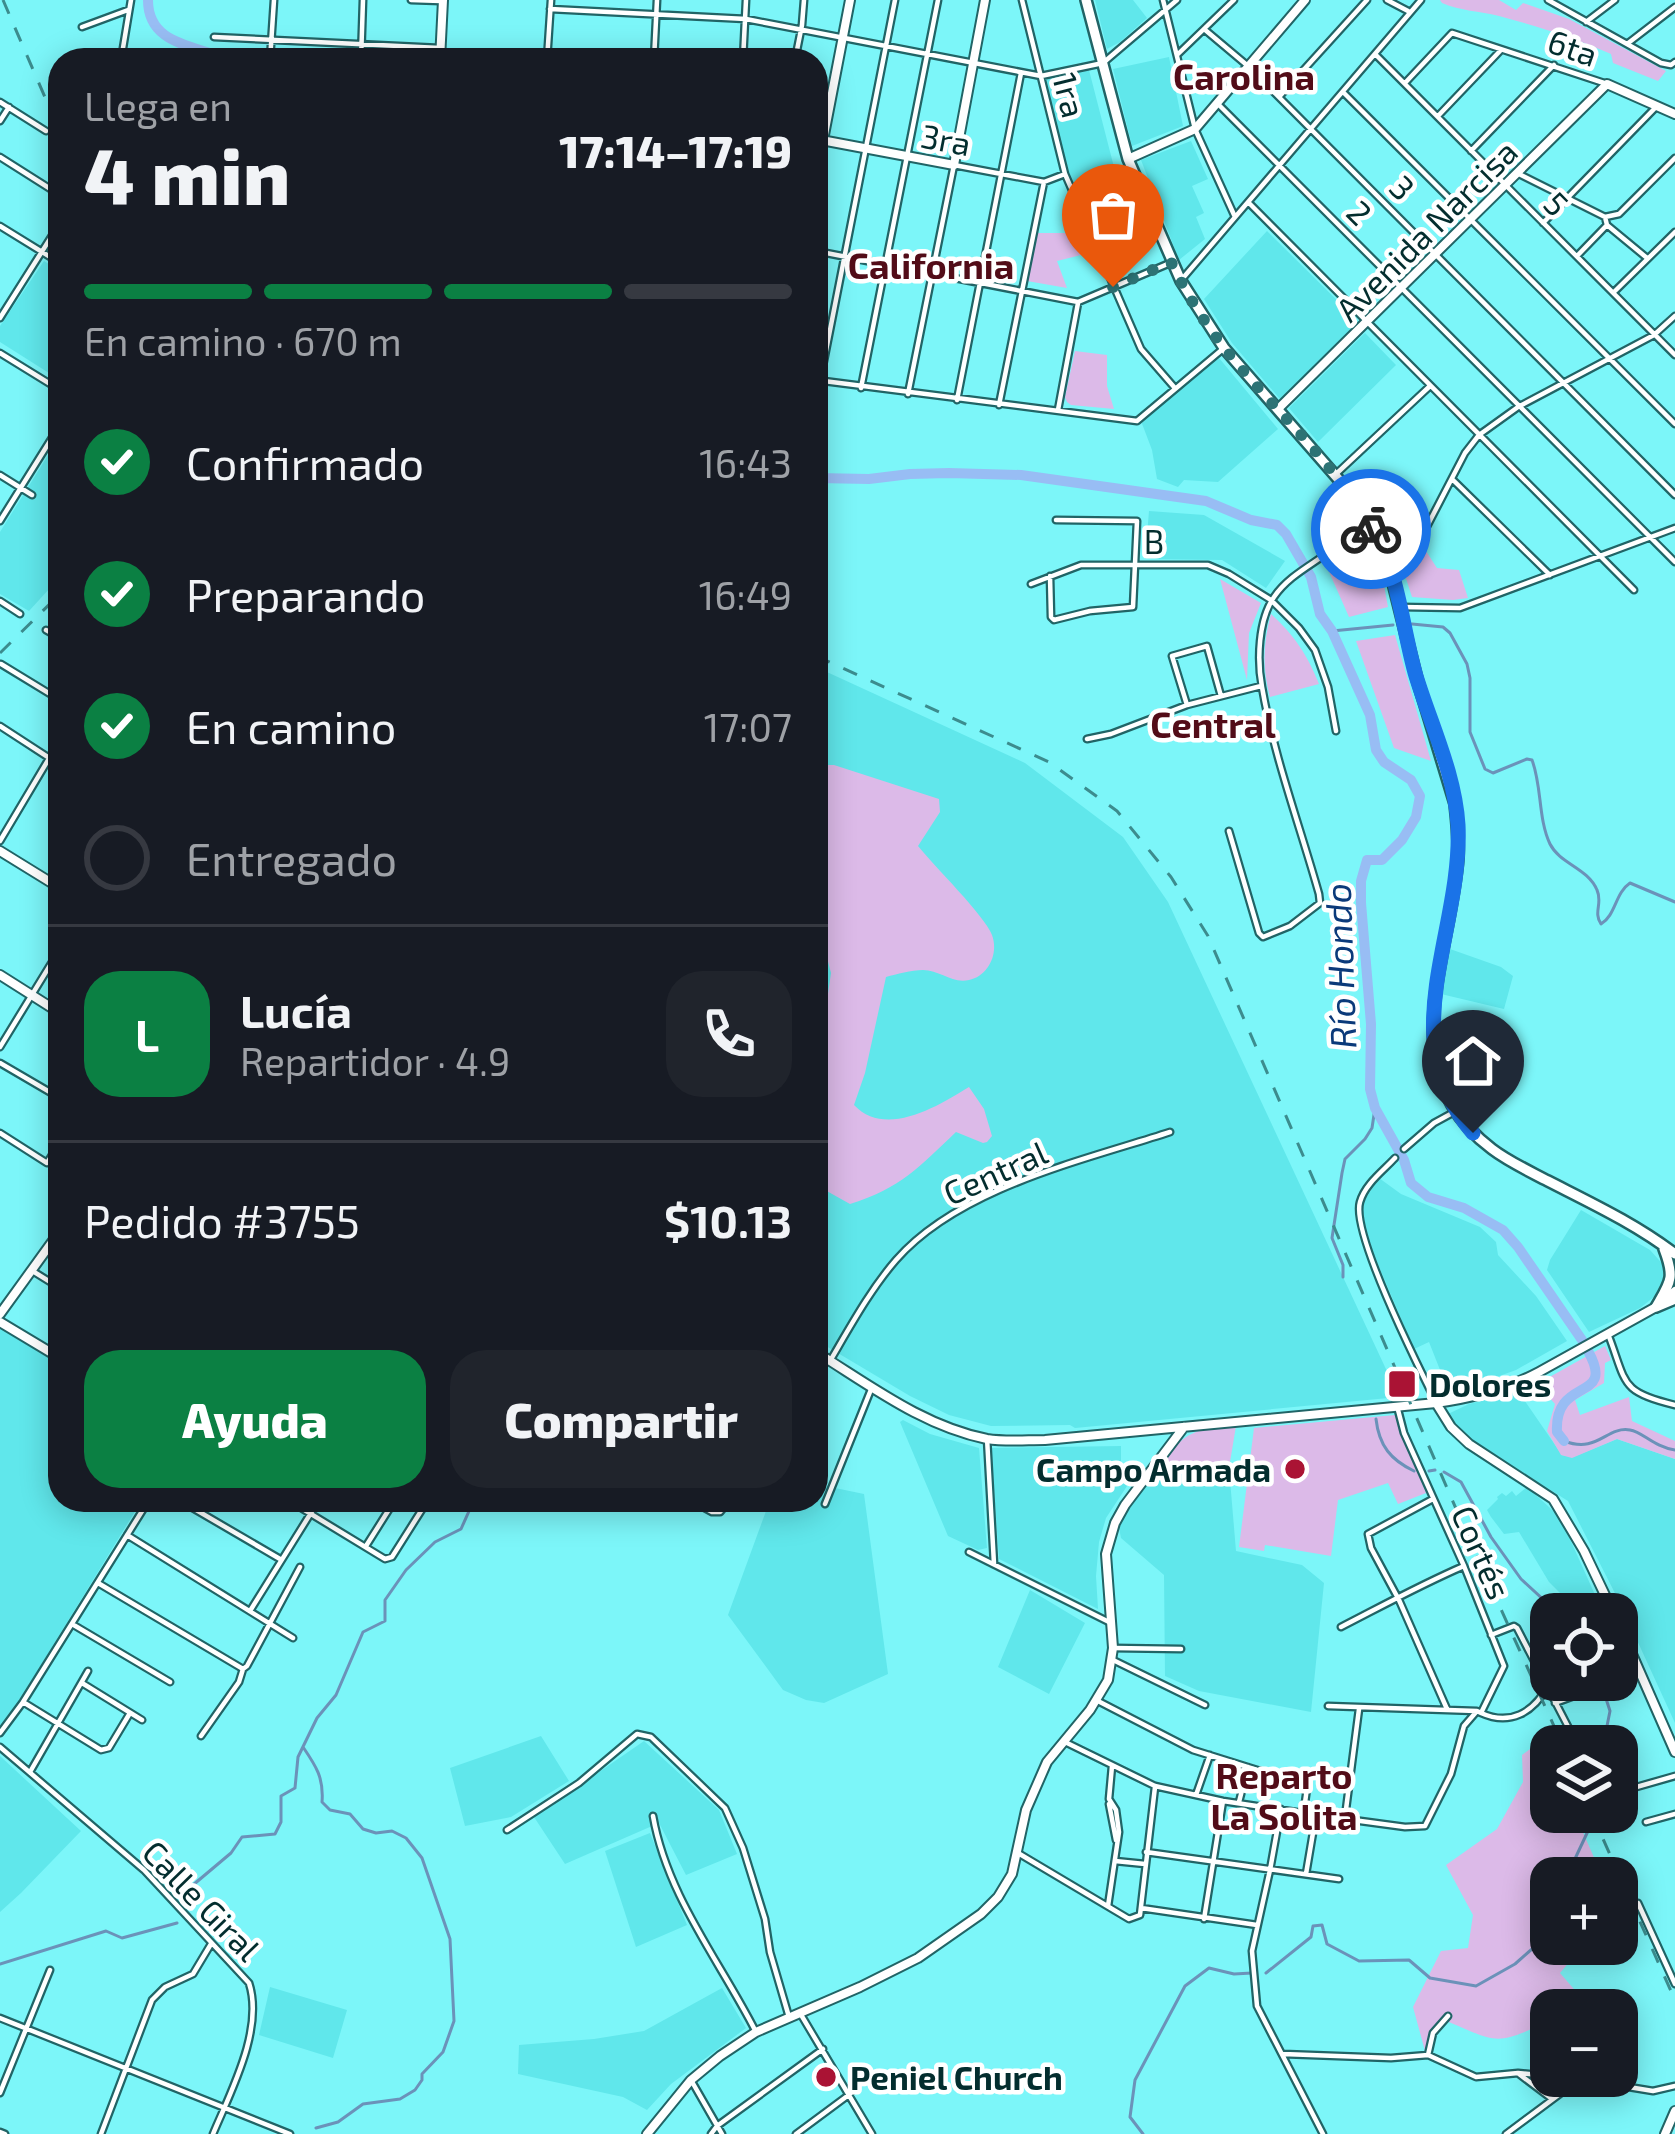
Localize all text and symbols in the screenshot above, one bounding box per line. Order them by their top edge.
street label: 6ta [1543,20,1603,74]
district label: Carolina [1173,54,1315,97]
street label: 1ra [1045,69,1095,121]
text: Llega en [84,82,232,129]
street label: 3ra [918,115,974,163]
text: 17:14–17:19 [559,123,792,177]
text: 4 min [84,127,291,221]
street label: Avenida Narcisa [1327,131,1525,329]
pin [1062,164,1164,287]
street label: 3 [1382,166,1424,208]
icon: bag [1080,182,1146,248]
street label: 5 [1537,183,1577,223]
street label: 2 [1339,191,1381,233]
district label: California [848,243,1014,286]
text: En camino · 670 m [84,317,402,364]
icon: check [84,429,150,495]
text: Confirmado [186,435,424,489]
text: 16:43 [699,439,792,486]
courier [1311,469,1431,589]
icon: bike [1338,496,1404,562]
street label: B [1144,521,1164,561]
icon: check [84,561,150,627]
text: Preparando [186,567,425,621]
text: 16:49 [699,571,792,618]
icon: check [84,693,150,759]
text: En camino [186,699,396,753]
district label: Central [1150,702,1276,745]
text: 17:07 [704,703,792,750]
text: Entregado [186,831,397,885]
water label: Río Hondo [1315,883,1363,1049]
button: phone [666,971,792,1097]
text: Lucía [240,983,352,1037]
text: L [135,1007,159,1061]
pin [1422,1010,1524,1133]
icon: home [1440,1028,1506,1094]
text: Repartidor · 4.9 [240,1037,510,1084]
street label: Central [937,1131,1053,1213]
text: Pedido #3755 [84,1193,360,1247]
text: $10.13 [664,1193,792,1247]
button: Ayuda [84,1350,426,1488]
button: Compartir [450,1350,792,1488]
place label: Dolores [1429,1364,1551,1404]
marker: Dolores [1386,1368,1418,1400]
place label: Campo Armada [1036,1449,1271,1489]
marker: Campo Armada [1282,1456,1308,1482]
street label: Cortés [1444,1499,1520,1605]
map controls [1530,1593,1638,2097]
button: locate [1530,1593,1638,1701]
button: layers [1530,1725,1638,1833]
district label: Reparto La Solita [1211,1753,1357,1837]
street label: Calle Giral [135,1832,269,1969]
button: + [1530,1857,1638,1965]
button: − [1530,1989,1638,2097]
place label: Peniel Church [850,2057,1063,2097]
marker: Peniel Church [813,2064,839,2090]

